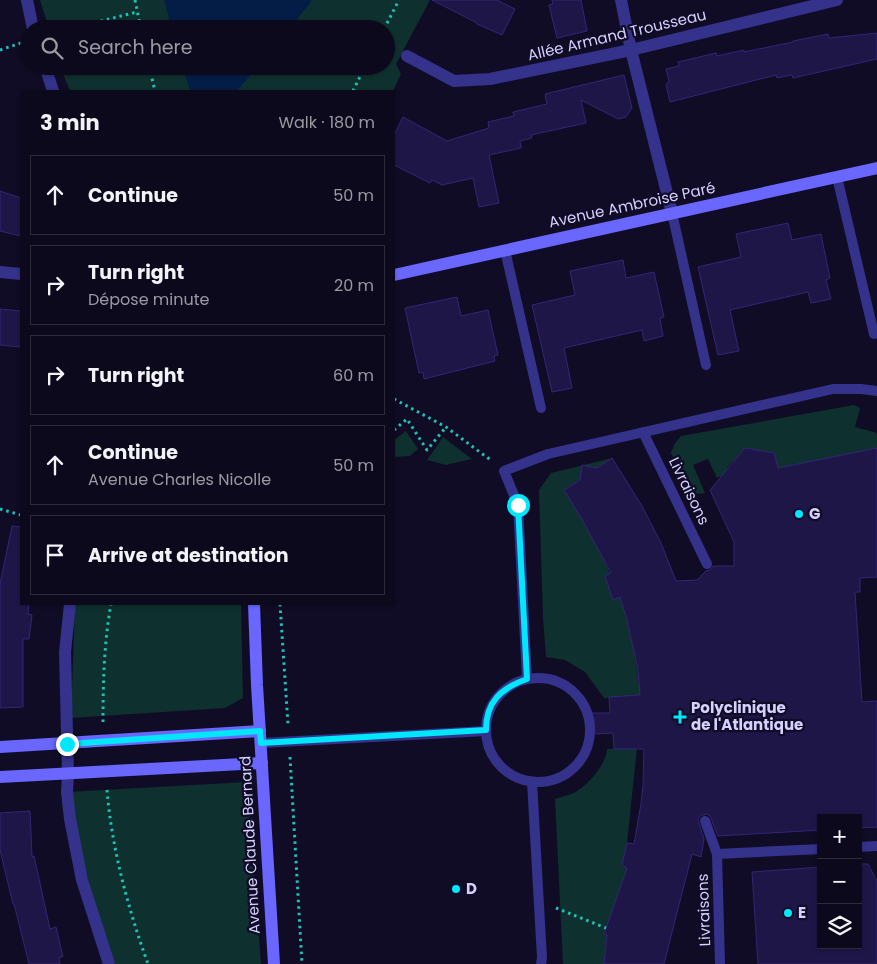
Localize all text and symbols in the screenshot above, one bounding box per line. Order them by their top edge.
street label: Allée Armand Trousseau [525,4,708,65]
search box [20,20,395,75]
icon: search [38,34,66,62]
text: Search here [78,34,192,61]
text: 3 min [40,108,100,137]
text: Walk · 180 m [278,111,375,134]
street label: Avenue Ambroise Paré [547,177,717,232]
icon: ahead [41,181,69,209]
text: Continue [88,182,178,209]
text: 50 m [333,184,374,207]
text: Turn right [88,259,184,286]
icon: right [41,271,69,299]
text: 20 m [334,274,374,297]
text: Dépose minute [88,288,209,311]
icon: right [41,361,69,389]
text: Turn right [88,362,184,389]
text: 60 m [333,364,374,387]
text: Continue [88,439,178,466]
icon: ahead [41,451,69,479]
street label: Livraisons [664,453,715,528]
text: 50 m [333,454,374,477]
text: Avenue Charles Nicolle [88,468,271,491]
route start [507,494,530,517]
place label: G [809,503,820,524]
marker: G [793,508,805,520]
icon: arrive [41,541,69,569]
text: Arrive at destination [88,542,289,569]
place label: Polyclinique de l'Atlantique [691,697,803,735]
marker: Polyclinique de l'Atlantique [673,710,687,724]
route end [56,733,79,756]
street label: Avenue Claude Bernard [234,755,265,935]
map controls [817,814,862,949]
button: + [817,814,862,859]
button: − [817,859,862,904]
street label: Livraisons [692,873,715,947]
place label: D [466,878,477,899]
marker: D [450,883,462,895]
place label: E [798,902,806,923]
button: layers [817,904,862,949]
marker: E [782,907,794,919]

